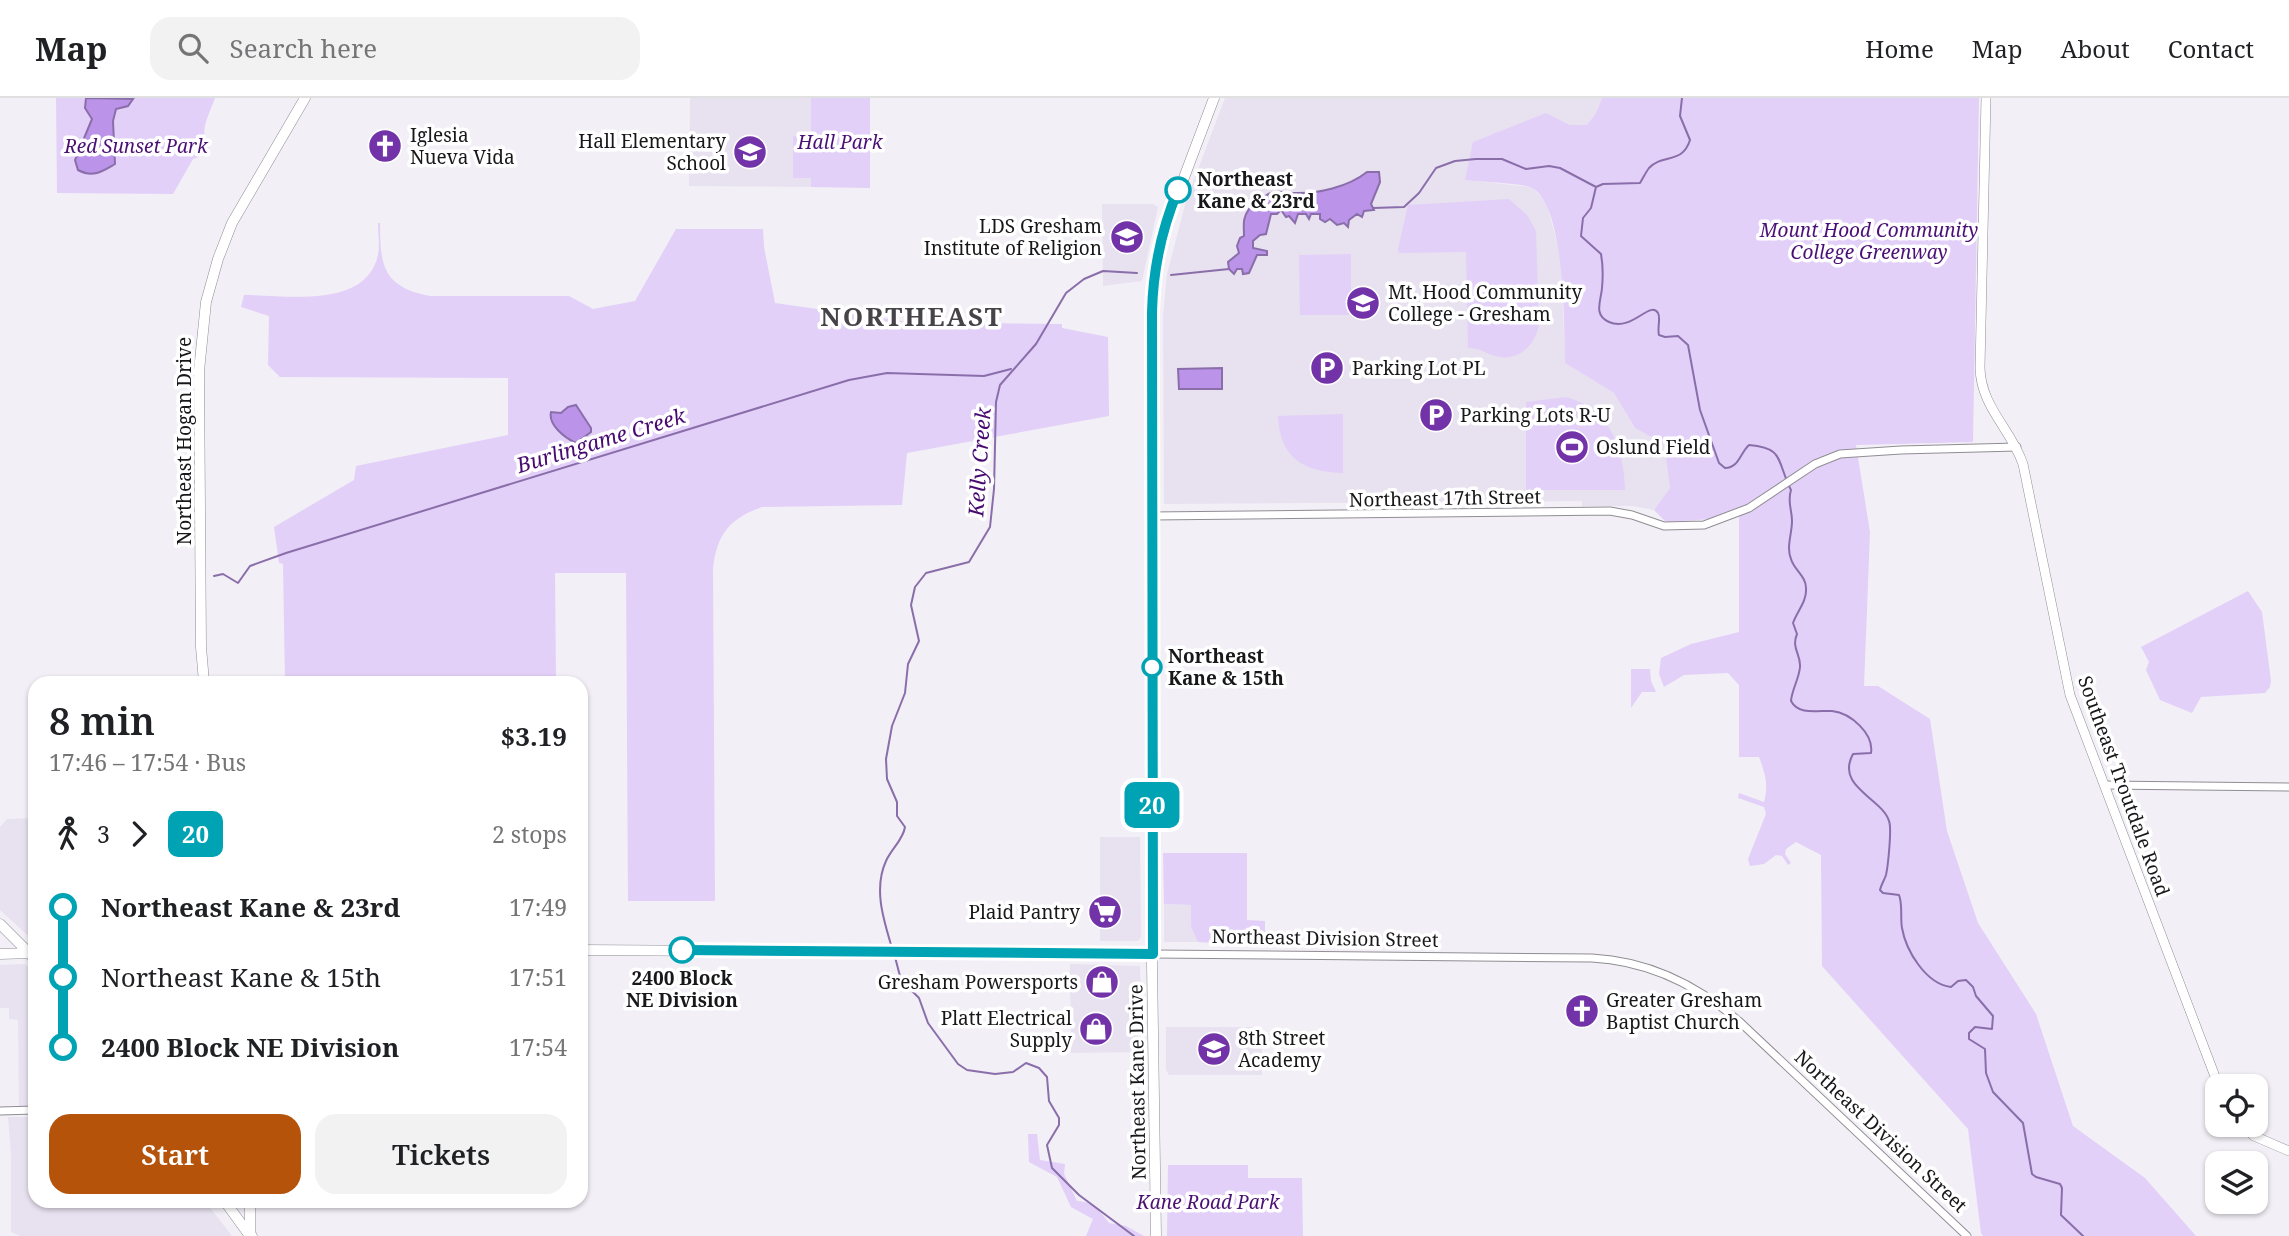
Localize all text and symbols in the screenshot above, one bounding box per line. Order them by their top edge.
search box [150,17,640,80]
text: Map [35,26,108,71]
icon: search [174,29,212,67]
text: Search here [230,30,377,66]
text: Home [1865,32,1934,65]
text: Map [1972,32,2023,65]
text: About [2061,32,2130,65]
text: Contact [2168,32,2254,65]
place label: Iglesia Nueva Vida [410,122,515,170]
church icon: Iglesia Nueva Vida [366,127,404,165]
place label: Hall Elementary School [578,128,726,176]
park label: Hall Park [796,129,884,155]
park label: Red Sunset Park [63,133,209,159]
school or university icon: Hall Elementary School [731,133,769,171]
place label: Northeast Kane & 23rd [1197,166,1315,214]
marker: Northeast Kane & 23rd [1165,177,1191,203]
place label: LDS Gresham Institute of Religion [924,213,1102,261]
park label: Mount Hood Community College Greenway [1759,217,1978,265]
school or university icon: LDS Gresham Institute of Religion [1108,218,1146,256]
place label: Mt. Hood Community College - Gresham [1388,279,1582,327]
school or university icon: Mt. Hood Community College - Gresham [1344,284,1382,322]
district label: NORTHEAST [820,298,1004,334]
street label: Northeast Hogan Drive [171,337,197,545]
parking icon: Parking Lot PL [1308,349,1346,387]
place label: Parking Lot PL [1352,355,1486,381]
parking icon: Parking Lots R-U [1417,396,1455,434]
water label: Burlingame Creek [512,401,690,479]
place label: Parking Lots R-U [1460,402,1611,428]
water label: Kelly Creek [961,405,997,518]
sports icon: Oslund Field [1553,428,1591,466]
place label: Oslund Field [1596,434,1711,460]
street label: Northeast 17th Street [1349,483,1542,513]
place label: Northeast Kane & 15th [1168,643,1284,691]
marker: Northeast Kane & 15th [1142,657,1162,677]
street label: Southeast Troutdale Road [2072,672,2176,900]
text: 8 min [49,694,155,746]
text: $3.19 [501,718,567,754]
text: 17:46 – 17:54 · Bus [49,746,246,778]
line badge: 20 [1120,782,1184,828]
text: 20 [1138,788,1166,821]
icon: walk [49,815,87,853]
icon: forward [120,815,158,853]
text: 20 [182,817,209,850]
text: 3 [97,818,110,850]
text: 2 stops [492,818,567,850]
text: Northeast Kane & 23rd [101,889,400,925]
text: 17:49 [509,891,567,923]
supermarket icon: Plaid Pantry [1086,893,1124,931]
place label: Plaid Pantry [968,899,1080,925]
street label: Northeast Division Street [1211,923,1439,953]
marker: 2400 Block NE Division [669,937,695,963]
text: Northeast Kane & 15th [101,959,381,995]
text: 17:51 [509,961,567,993]
shop icon: Gresham Powersports [1083,963,1121,1001]
place label: 2400 Block NE Division [626,965,738,1013]
place label: Gresham Powersports [878,969,1078,995]
street label: Northeast Kane Drive [1122,984,1152,1180]
place label: Greater Gresham Baptist Church [1606,987,1762,1035]
church icon: Greater Gresham Baptist Church [1563,992,1601,1030]
place label: Platt Electrical Supply [941,1005,1072,1053]
shop icon: Platt Electrical Supply [1077,1010,1115,1048]
place label: 8th Street Academy [1238,1025,1326,1073]
text: 2400 Block NE Division [101,1029,399,1065]
school or university icon: 8th Street Academy [1195,1030,1233,1068]
text: 17:54 [509,1031,567,1063]
street label: Northeast Division Street [1789,1044,1973,1218]
map controls [2205,1074,2268,1214]
button: locate [2205,1074,2268,1137]
button: Start [49,1114,301,1194]
button: Tickets [315,1114,567,1194]
button: layers [2205,1151,2268,1214]
park label: Kane Road Park [1136,1189,1281,1215]

